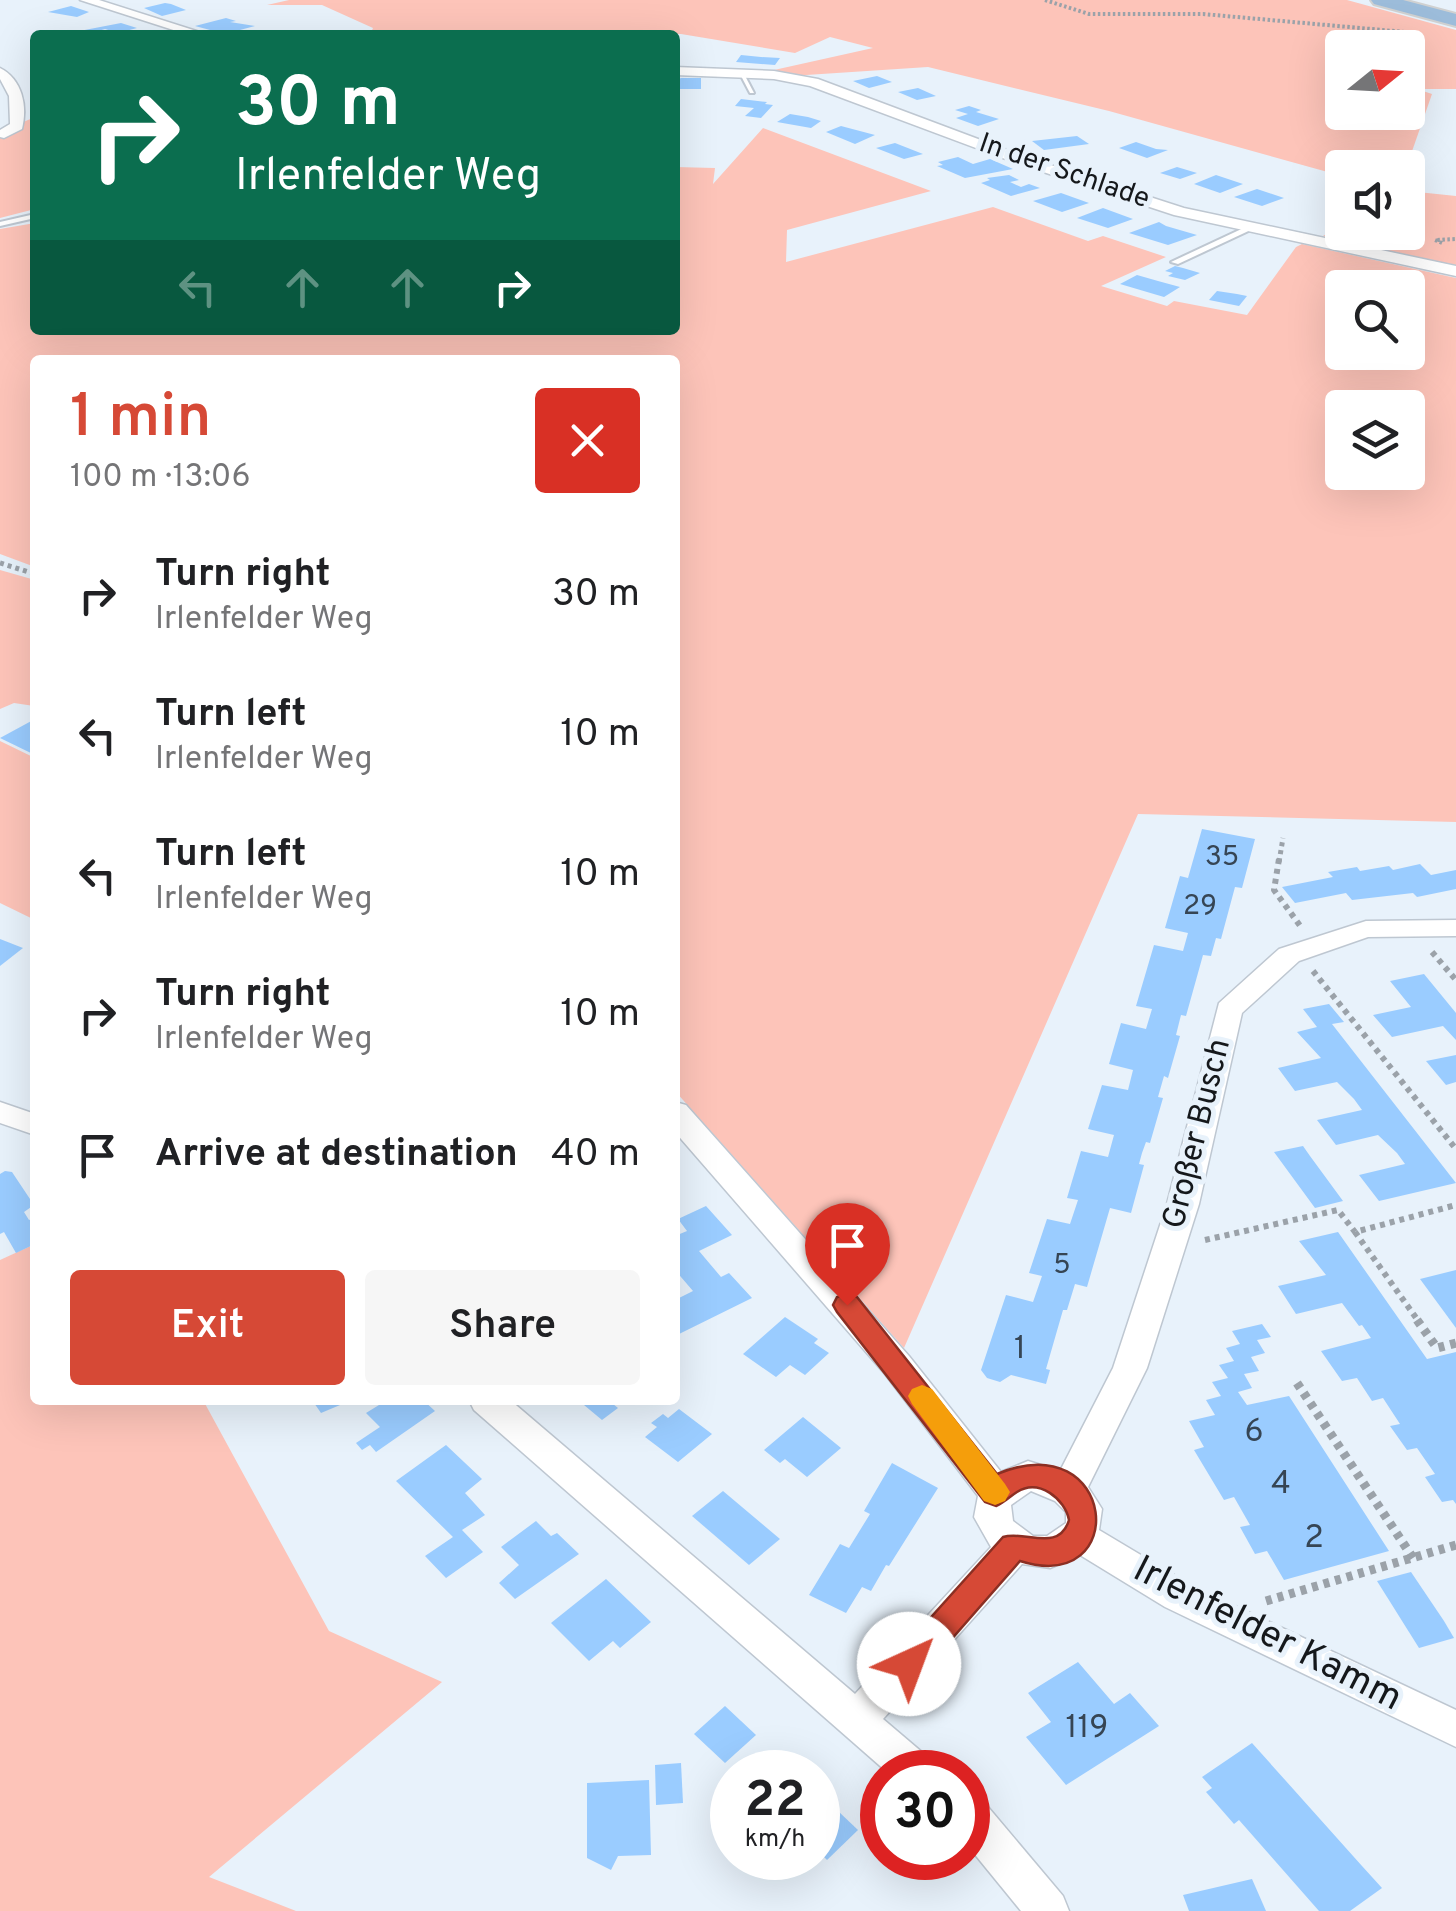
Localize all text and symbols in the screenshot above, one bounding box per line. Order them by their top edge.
north arrow [1325,30,1425,130]
map controls [1325,30,1425,490]
text: 30 m [235,62,401,151]
icon: right [70,70,200,200]
street label: In der Schlade [974,126,1154,218]
text: Irlenfelder Weg [235,149,541,206]
button: sound [1325,150,1425,250]
icon: left [170,260,225,315]
icon: ahead [275,260,330,315]
icon: ahead [380,260,435,315]
icon: right [485,260,540,315]
button: search [1325,270,1425,370]
text: 1 min [70,382,211,458]
button: close [535,388,640,493]
button: layers [1325,390,1425,490]
text: 100 m · 13:06 [70,458,250,498]
text: Turn right [155,551,330,600]
icon: right [70,568,125,623]
text: 30 m [552,571,640,620]
text: Irlenfelder Weg [155,600,373,640]
text: Turn left [155,691,307,740]
icon: left [70,708,125,763]
text: 10 m [560,711,640,760]
text: Irlenfelder Weg [155,740,373,780]
text: Turn left [155,831,307,880]
house number: 35 [1205,840,1239,876]
icon: left [70,848,125,903]
text: 10 m [560,851,640,900]
text: Irlenfelder Weg [155,880,373,920]
house number: 29 [1183,889,1217,925]
text: Turn right [155,971,330,1020]
icon: right [70,988,125,1043]
text: 10 m [560,991,640,1040]
text: Irlenfelder Weg [155,1020,373,1060]
street label: Großer Busch [1155,1035,1241,1233]
icon: arrive [70,1128,125,1183]
text: Arrive at destination [155,1131,518,1180]
text: 40 m [551,1131,640,1180]
pin [805,1203,890,1306]
icon: arrive [820,1218,875,1273]
house number: 5 [1053,1248,1071,1284]
button: Exit [70,1270,345,1385]
button: Share [365,1270,640,1385]
house number: 1 [1014,1330,1026,1370]
house number: 6 [1244,1413,1264,1453]
house number: 4 [1271,1465,1291,1505]
house number: 2 [1304,1519,1324,1559]
street label: Irlenfelder Kamm [1124,1546,1410,1724]
position arrow [857,1612,961,1716]
house number: 119 [1066,1709,1108,1749]
speed limit sign: 30 [860,1750,990,1880]
text: 22 [744,1771,806,1834]
text: km/h [745,1824,805,1856]

